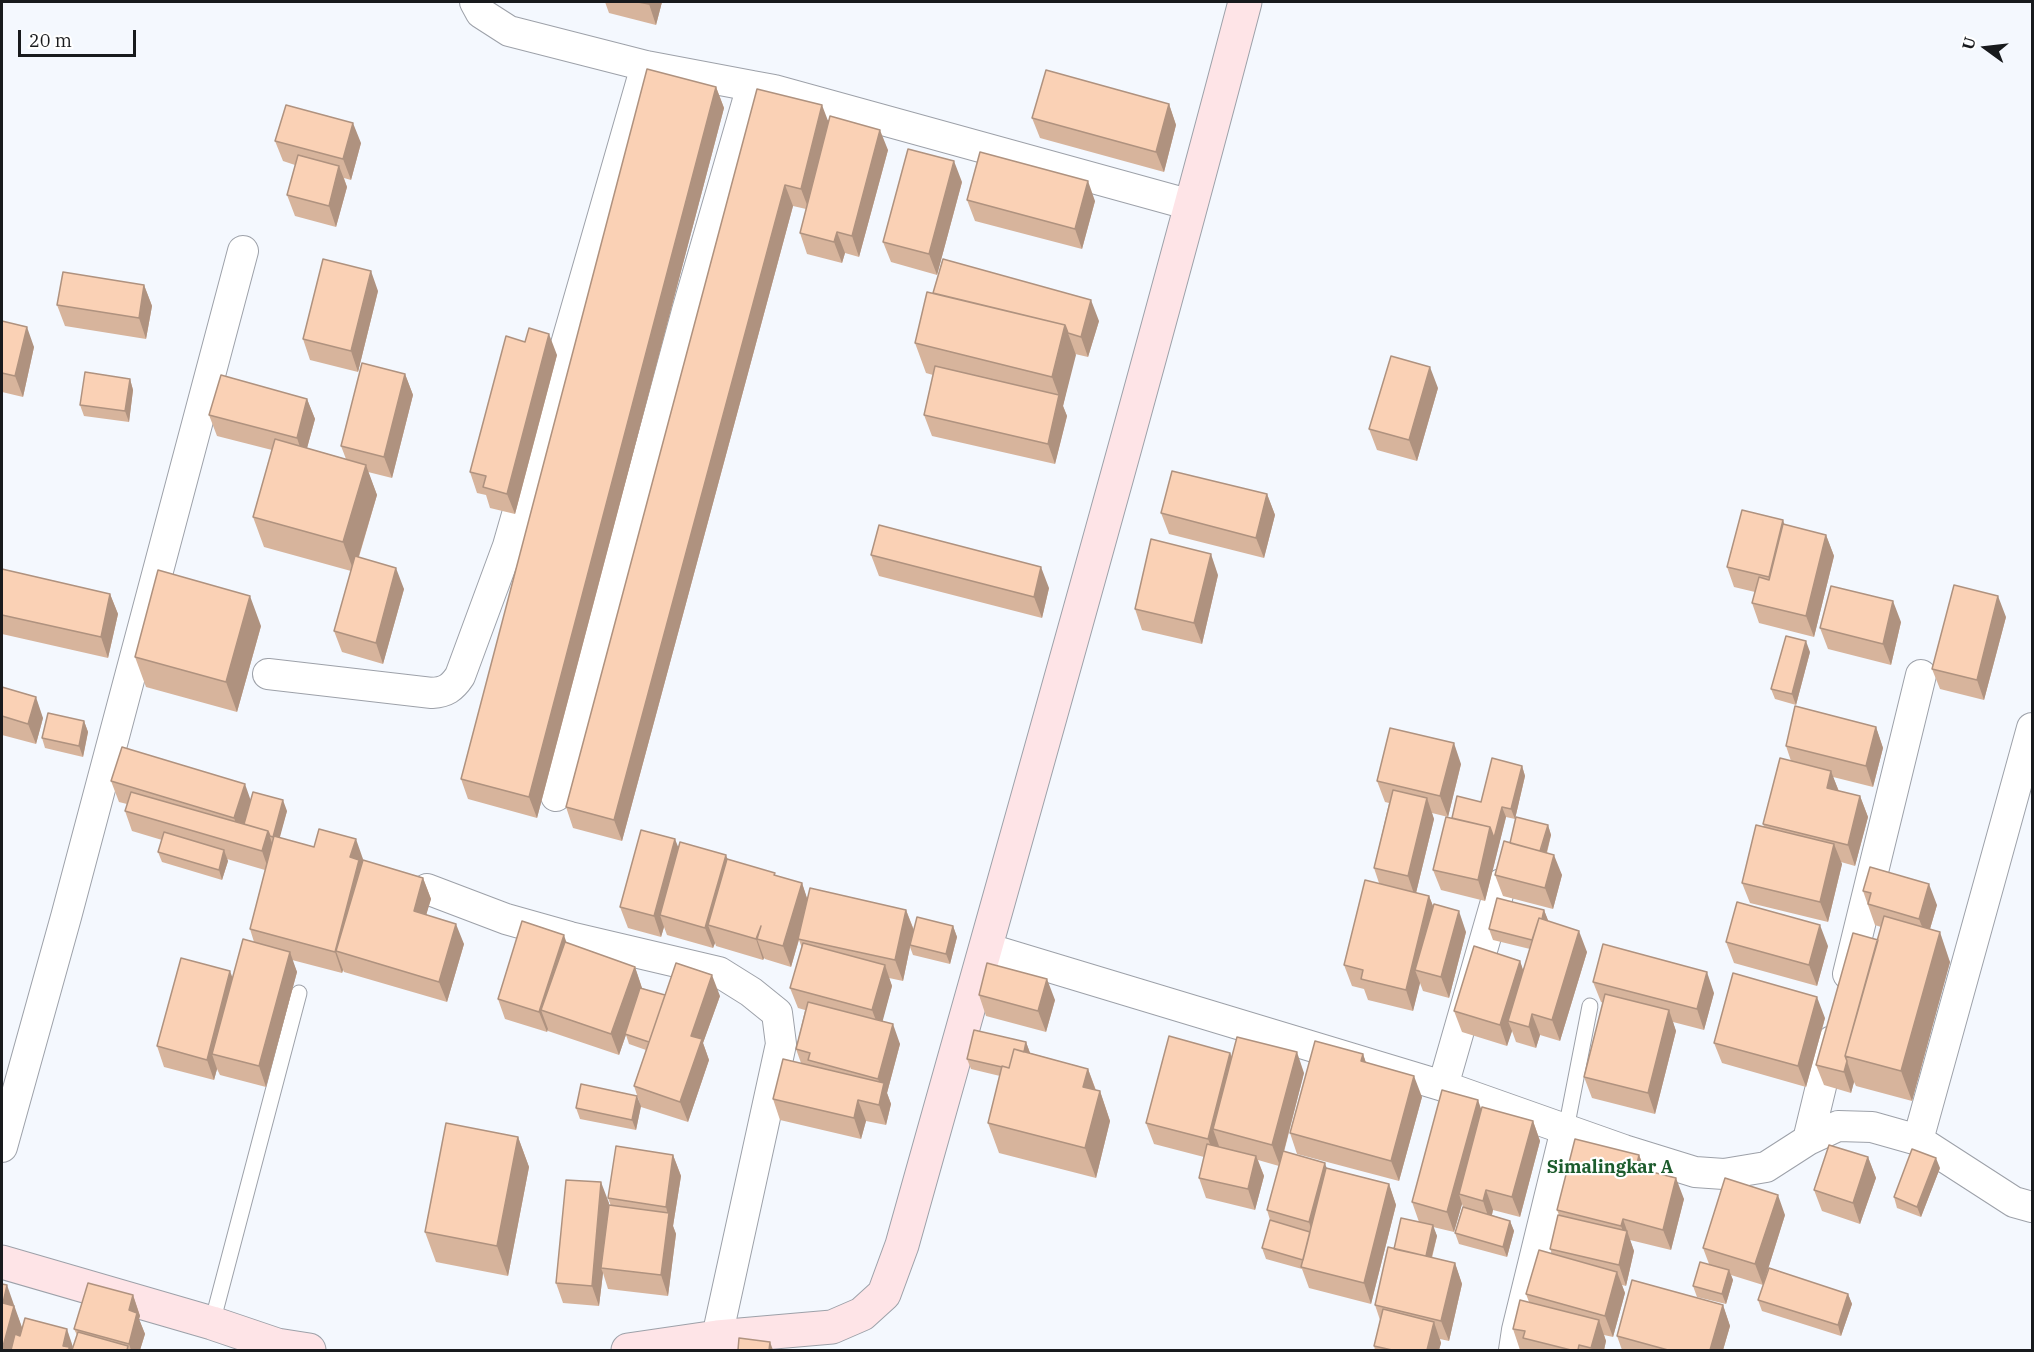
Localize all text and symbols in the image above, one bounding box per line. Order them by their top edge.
scale bar [21,18,140,56]
north arrow [1956,18,2016,78]
text: 20 m [29,29,72,52]
text: U [1957,35,1980,52]
district label: Simalingkar A [1547,1157,1673,1179]

